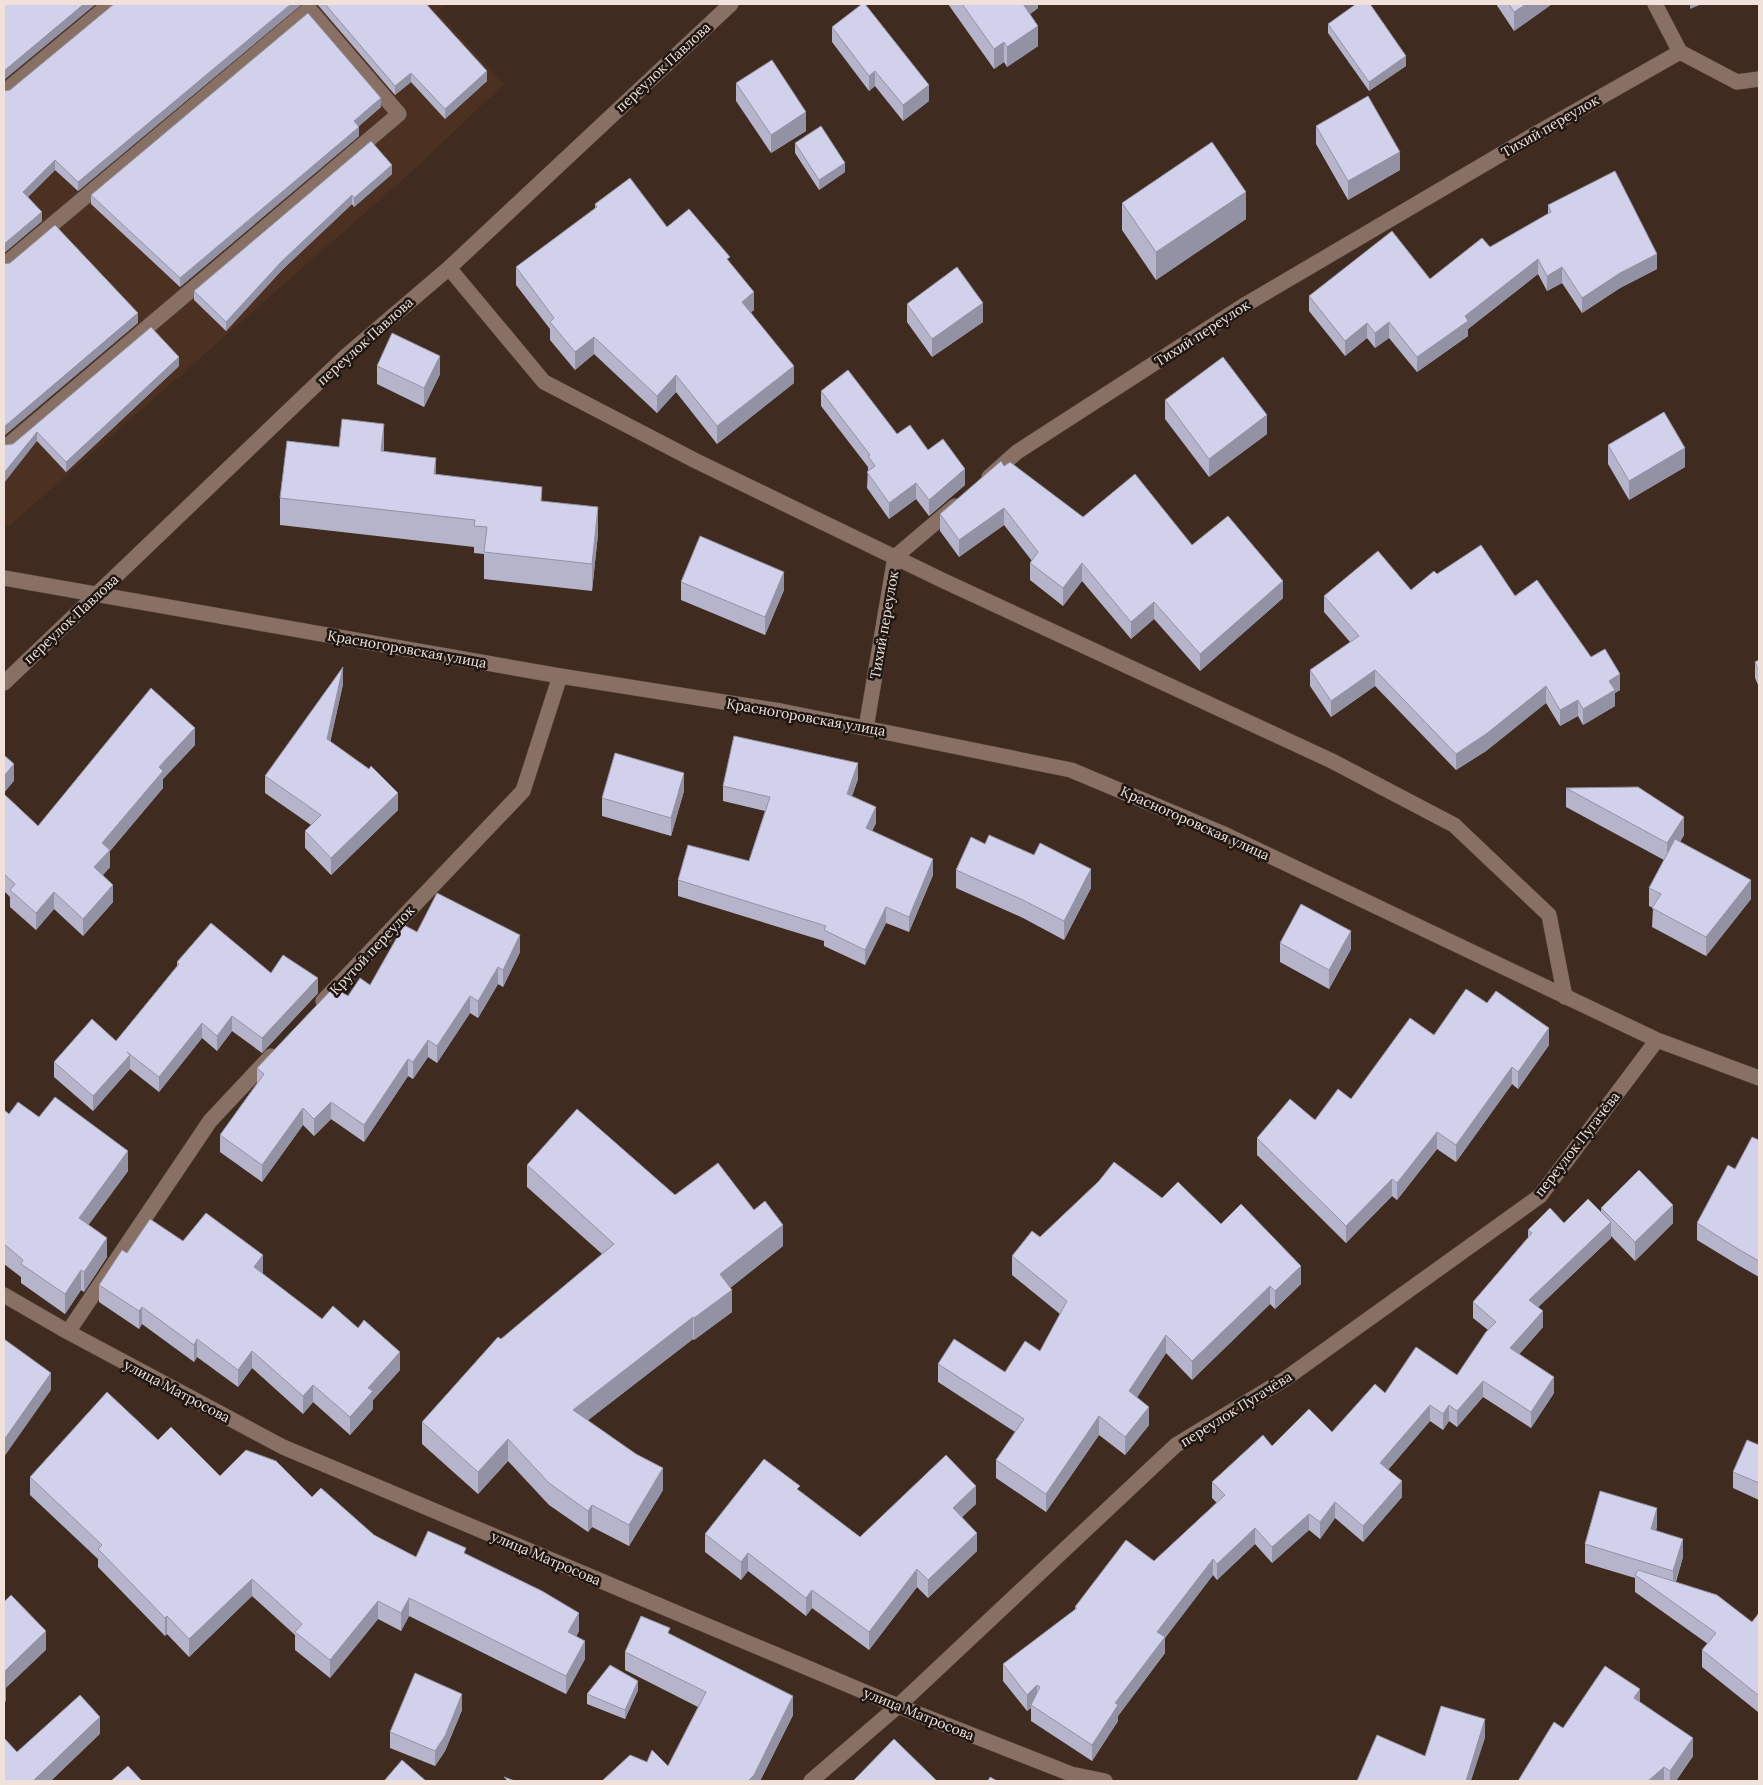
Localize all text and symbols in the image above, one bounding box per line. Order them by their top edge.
street label: переулок Павлова [612,18,714,116]
street label: Тихий переулок [1498,91,1602,161]
street label: переулок Павлова [313,293,417,389]
street label: Тихий переулок [1151,295,1253,370]
street label: Тихий переулок [866,569,902,681]
street label: переулок Павлова [20,570,122,668]
street label: Красногоровская улица [326,626,488,672]
street label: Красногоровская улица [725,694,887,740]
street label: Красногоровская улица [1118,782,1272,864]
street label: Крутой переулок [326,901,419,999]
street label: переулок Пугачёва [1530,1088,1624,1200]
street label: улица Матросова [121,1355,233,1427]
street label: переулок Пугачёва [1177,1367,1295,1451]
street label: улица Матросова [488,1527,604,1589]
street label: улица Матросова [861,1684,977,1744]

